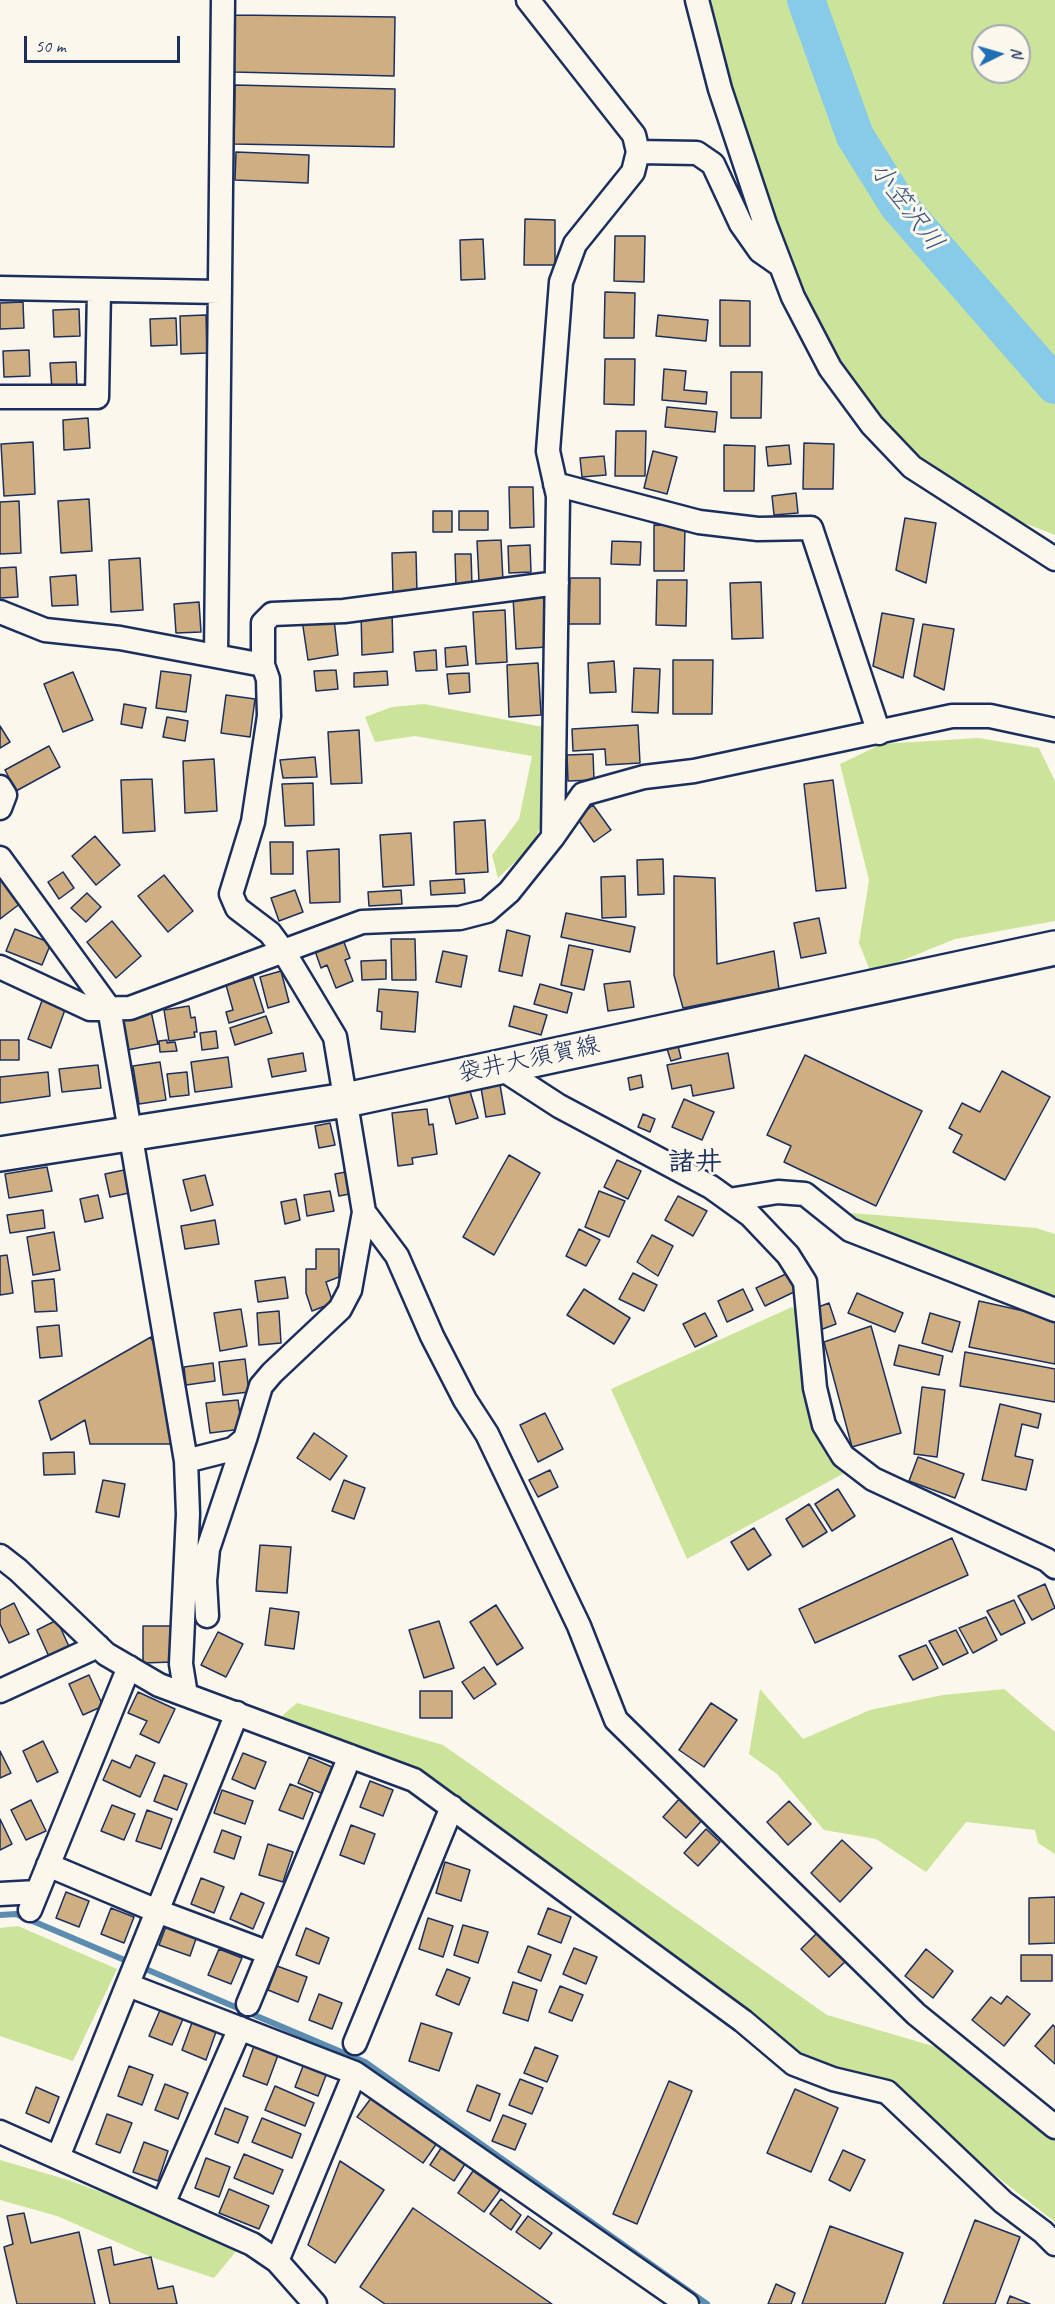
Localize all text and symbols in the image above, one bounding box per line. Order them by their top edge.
scale bar [27,24,183,62]
north arrow [971,24,1031,84]
text: 50 m [35,35,66,57]
text: N [1007,47,1027,58]
water label: 小笠沢川 [862,156,950,258]
street label: 袋井大須賀線 [456,1031,602,1089]
district label: 諸井 [668,1147,722,1179]

